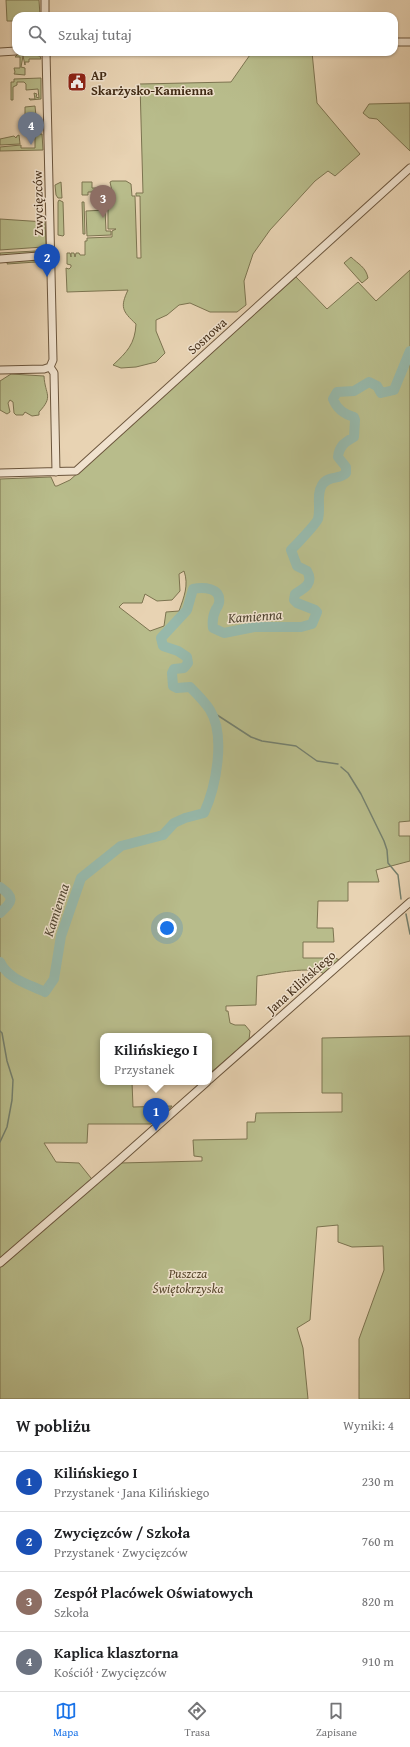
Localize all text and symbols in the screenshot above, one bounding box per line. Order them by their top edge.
search box [12,12,398,56]
icon: search [26,23,48,45]
text: Szukaj tutaj [58,24,132,45]
place label: AP Skarżysko-Kamienna [91,66,214,100]
public building icon: AP Skarżysko-Kamienna [66,71,88,93]
pin: 4 [18,112,44,145]
street label: Zwycięzców [28,169,48,236]
pin: 3 [90,185,116,218]
pin: 2 [34,244,60,277]
street label: Sosnowa [183,313,231,359]
water label: Kamienna [226,604,283,628]
water label: Kamienna [38,881,74,940]
your location [157,918,177,938]
street label: Jana Kilińskiego [261,946,340,1020]
popup [100,1033,212,1085]
text: Kilińskiego I [114,1039,198,1060]
text: Przystanek [114,1060,175,1079]
pin: 1 [143,1098,169,1131]
park label: Puszcza Świętokrzyska [153,1264,223,1298]
text: W pobliżu [16,1413,91,1438]
text: Wyniki: 4 [343,1416,394,1435]
text: Kilińskiego I [54,1462,138,1483]
text: 1 [26,1472,32,1491]
text: 230 m [362,1472,394,1491]
text: Przystanek · Jana Kilińskiego [54,1483,209,1502]
text: Zwycięzców / Szkoła [54,1522,190,1543]
text: 2 [26,1532,32,1551]
text: 760 m [362,1532,394,1551]
text: Przystanek · Zwycięzców [54,1543,188,1562]
text: Zespół Placówek Oświatowych [54,1582,253,1603]
text: 3 [26,1592,32,1611]
text: 820 m [362,1592,394,1611]
text: Szkoła [54,1603,89,1622]
text: Kaplica klasztorna [54,1642,178,1663]
text: 4 [26,1652,32,1671]
text: 910 m [362,1652,394,1671]
text: Kościół · Zwycięzców [54,1663,167,1682]
tab: Mapa [53,1700,78,1740]
tab: Trasa [185,1700,210,1740]
tab: Zapisane [316,1700,357,1740]

